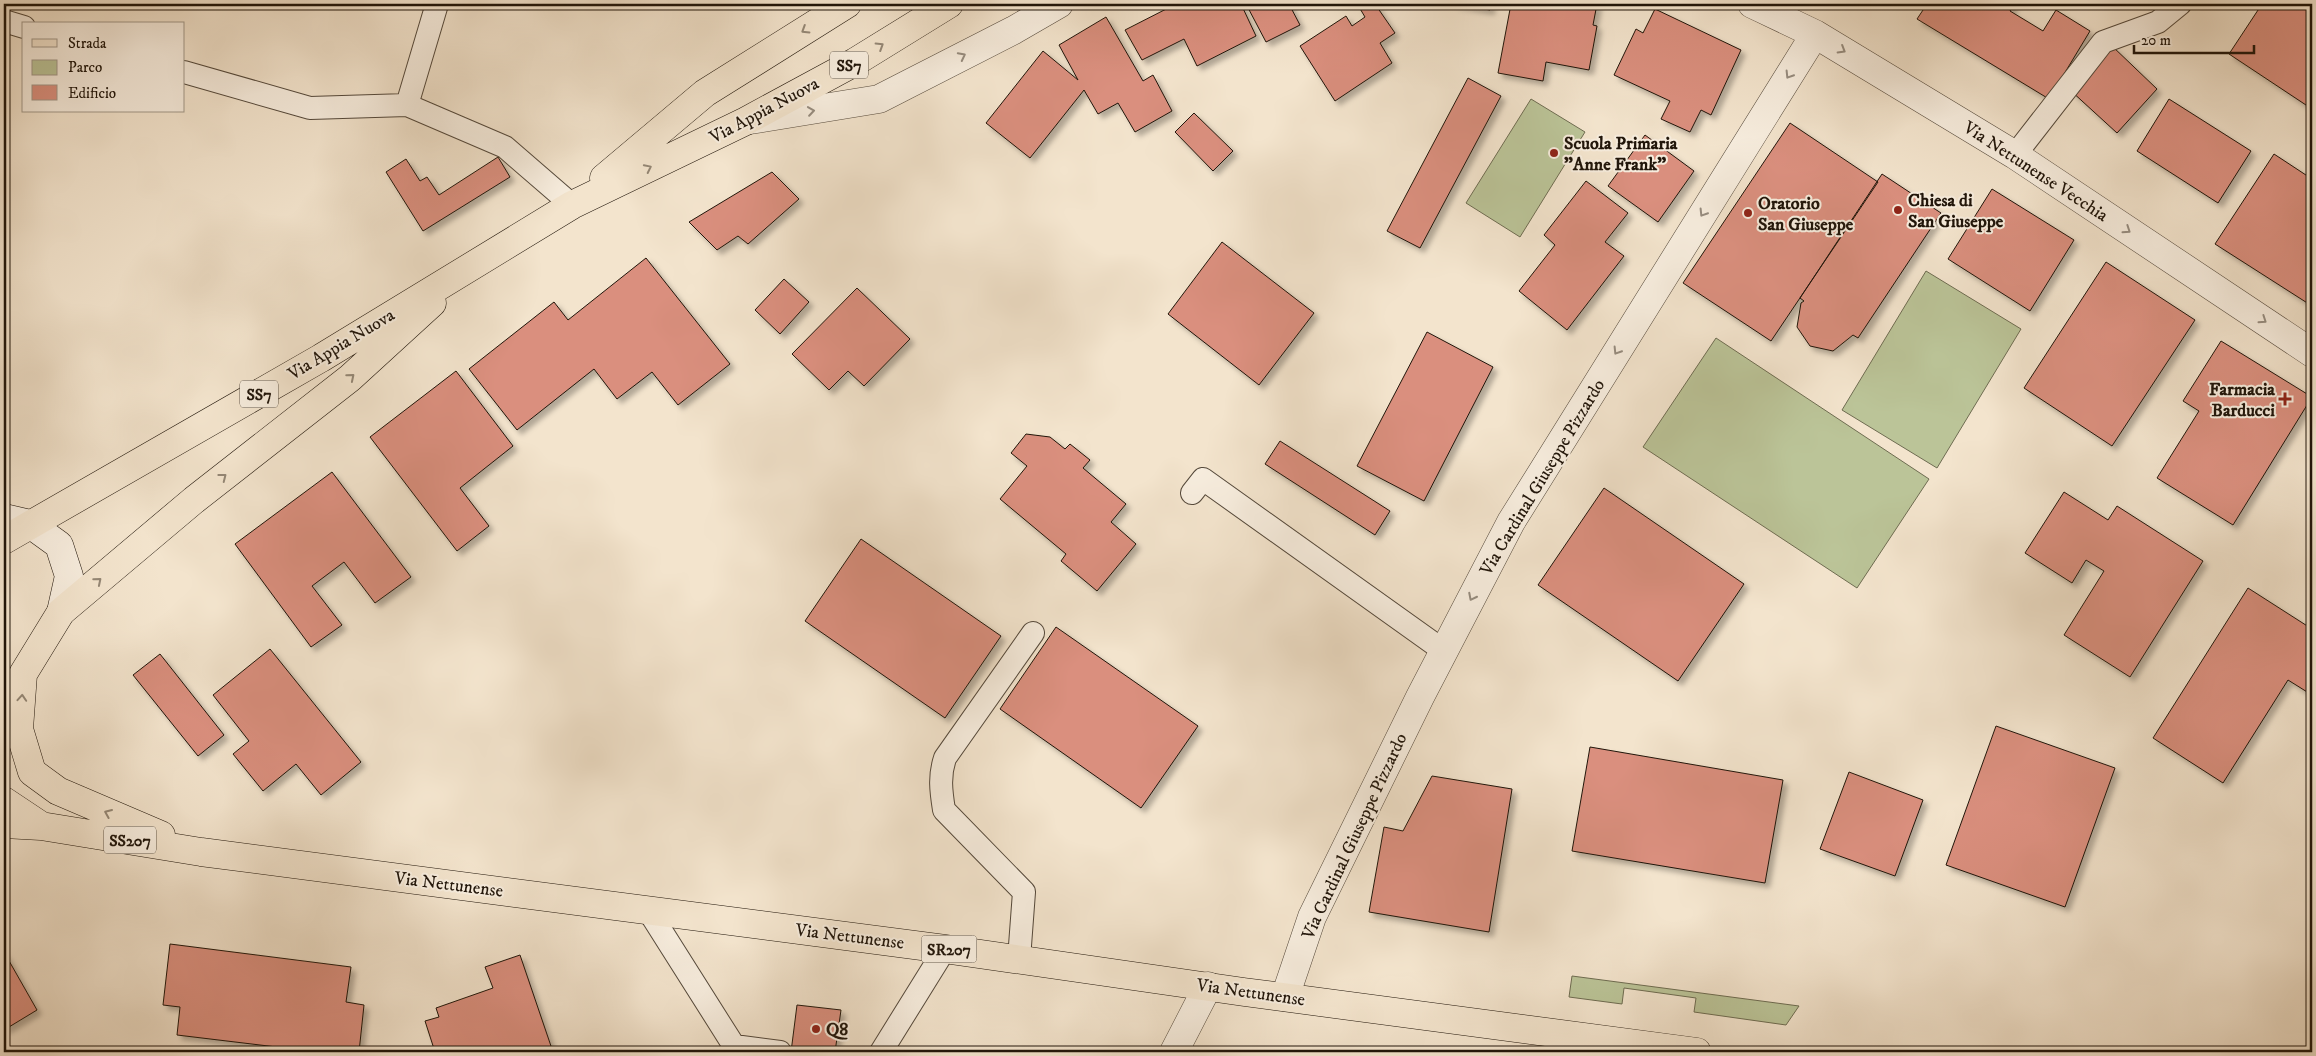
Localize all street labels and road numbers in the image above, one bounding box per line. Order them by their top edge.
road number: SS7 [830,52,868,78]
street label: Via Appia Nuova [705,73,823,149]
street label: Via Nettunense Vecchia [1958,116,2112,227]
street label: Via Appia Nuova [283,304,399,386]
street label: Via Cardinal Giuseppe Pizzardo [1475,375,1610,580]
road number: SS7 [240,380,278,408]
street label: Via Cardinal Giuseppe Pizzardo [1297,730,1413,944]
road number: SS207 [104,826,156,854]
street label: Via Nettunense [392,867,504,903]
street label: Via Nettunense [793,919,905,955]
road number: SR207 [922,936,976,962]
street label: Via Nettunense [1194,974,1306,1011]

